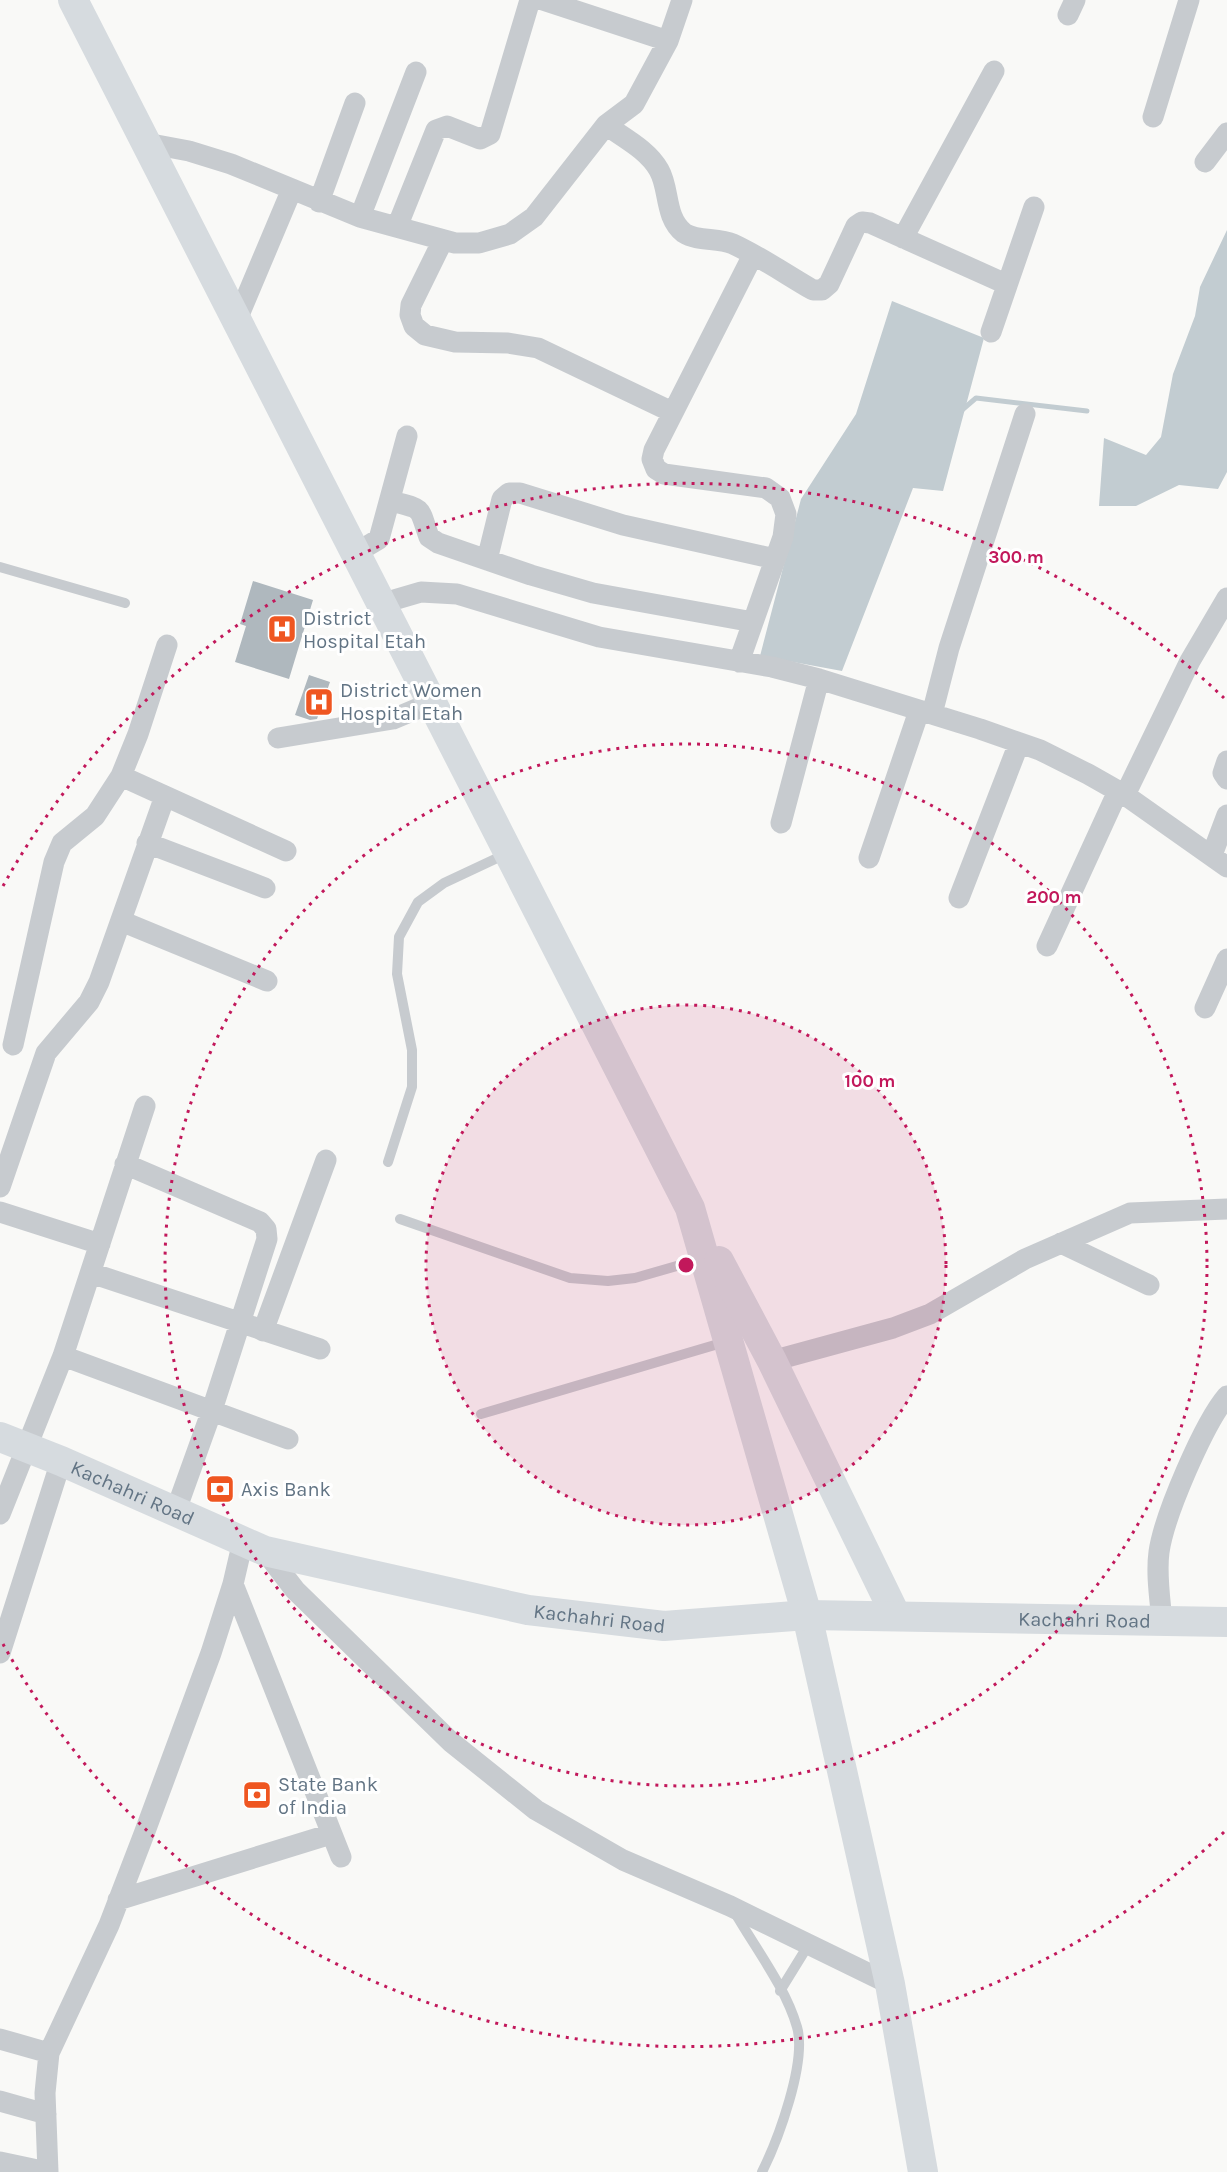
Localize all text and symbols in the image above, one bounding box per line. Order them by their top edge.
text: 300 m [988,546,1044,568]
place label: District Hospital Etah [303,607,426,653]
hospital icon: District Hospital Etah [266,613,298,645]
place label: District Women Hospital Etah [340,679,482,725]
hospital icon: District Women Hospital Etah [303,686,335,718]
text: 200 m [1026,886,1082,908]
text: 100 m [845,1070,895,1092]
centre of rings [676,1255,696,1275]
street label: Kachahri Road [67,1456,198,1530]
bank icon: Axis Bank [204,1473,236,1505]
place label: Axis Bank [241,1478,331,1501]
street label: Kachahri Road [532,1600,667,1638]
street label: Kachahri Road [1018,1608,1151,1633]
place label: State Bank of India [278,1773,378,1819]
bank icon: State Bank of India [241,1779,273,1811]

